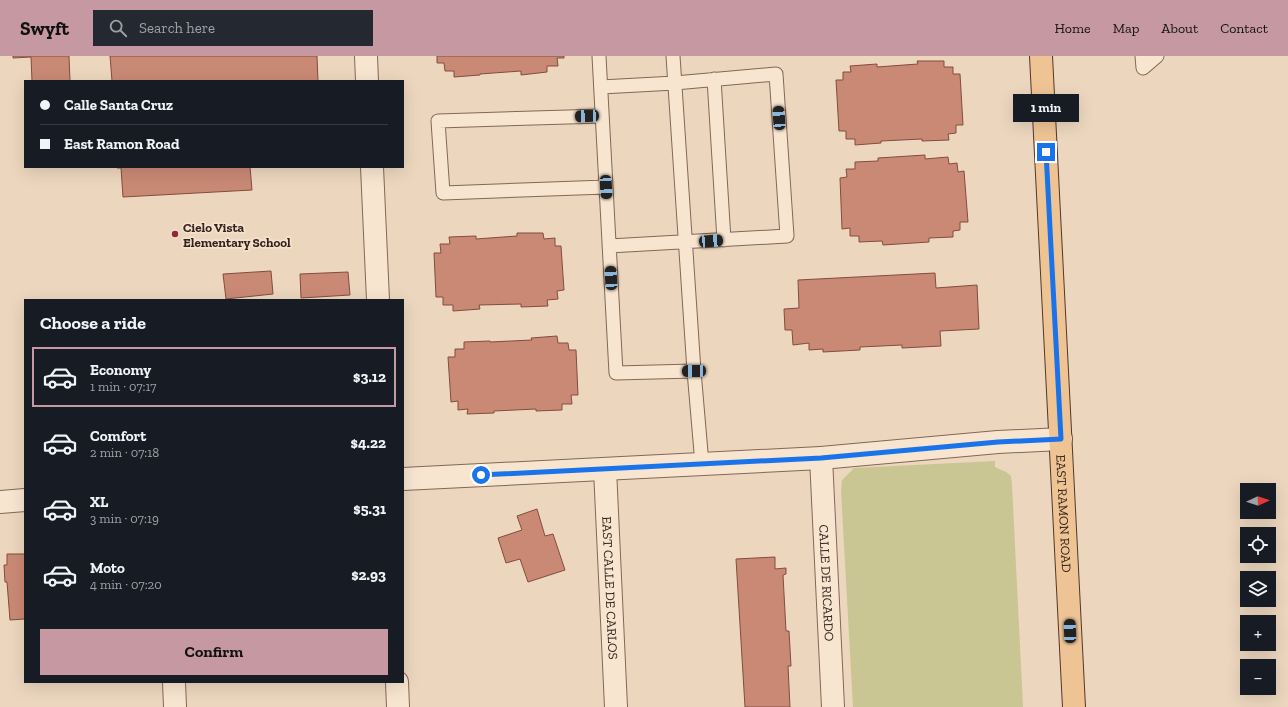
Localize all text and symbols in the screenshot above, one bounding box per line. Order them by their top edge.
search box [93,10,373,46]
text: Swyft [20,17,69,40]
icon: search [107,17,129,39]
text: Search here [139,19,215,37]
text: Home [1055,20,1091,37]
text: Map [1113,20,1139,37]
text: About [1161,20,1198,37]
text: Contact [1220,20,1268,37]
callout: 1 min [1013,94,1079,122]
text: Calle Santa Cruz [64,96,173,114]
text: 1 min [1031,100,1061,115]
car [772,106,786,130]
car [575,110,599,122]
text: East Ramon Road [64,135,179,153]
route end [1037,143,1055,161]
car [599,175,613,199]
place label: Cielo Vista Elementary School [183,220,291,250]
marker: Cielo Vista Elementary School [170,229,180,239]
car [699,234,723,248]
car [604,266,618,290]
text: Choose a ride [40,312,146,334]
icon: car [42,359,78,395]
text: Economy [90,361,151,379]
car [682,365,706,377]
text: $3.12 [353,368,386,386]
text: 1 min · 07:17 [90,379,156,394]
icon: car [42,425,78,461]
text: Comfort [90,427,146,445]
text: $4.22 [351,434,386,452]
text: 2 min · 07:18 [90,445,159,460]
street label: EAST RAMON ROAD [1053,454,1074,573]
route start [472,466,490,484]
north arrow [1240,483,1276,519]
map controls [1240,483,1276,695]
icon: car [42,491,78,527]
text: XL [90,493,108,511]
text: $5.31 [353,500,386,518]
text: 3 min · 07:19 [90,511,159,526]
street label: EAST CALLE DE CARLOS [599,516,621,660]
street label: CALLE DE RICARDO [816,524,837,642]
button: locate [1240,527,1276,563]
icon: car [42,557,78,593]
text: Moto [90,559,125,577]
text: $2.93 [351,566,386,584]
button: layers [1240,571,1276,607]
text: 4 min · 07:20 [90,577,162,592]
button: + [1240,615,1276,651]
car [1064,619,1076,643]
button: Confirm [40,629,388,675]
button: − [1240,659,1276,695]

